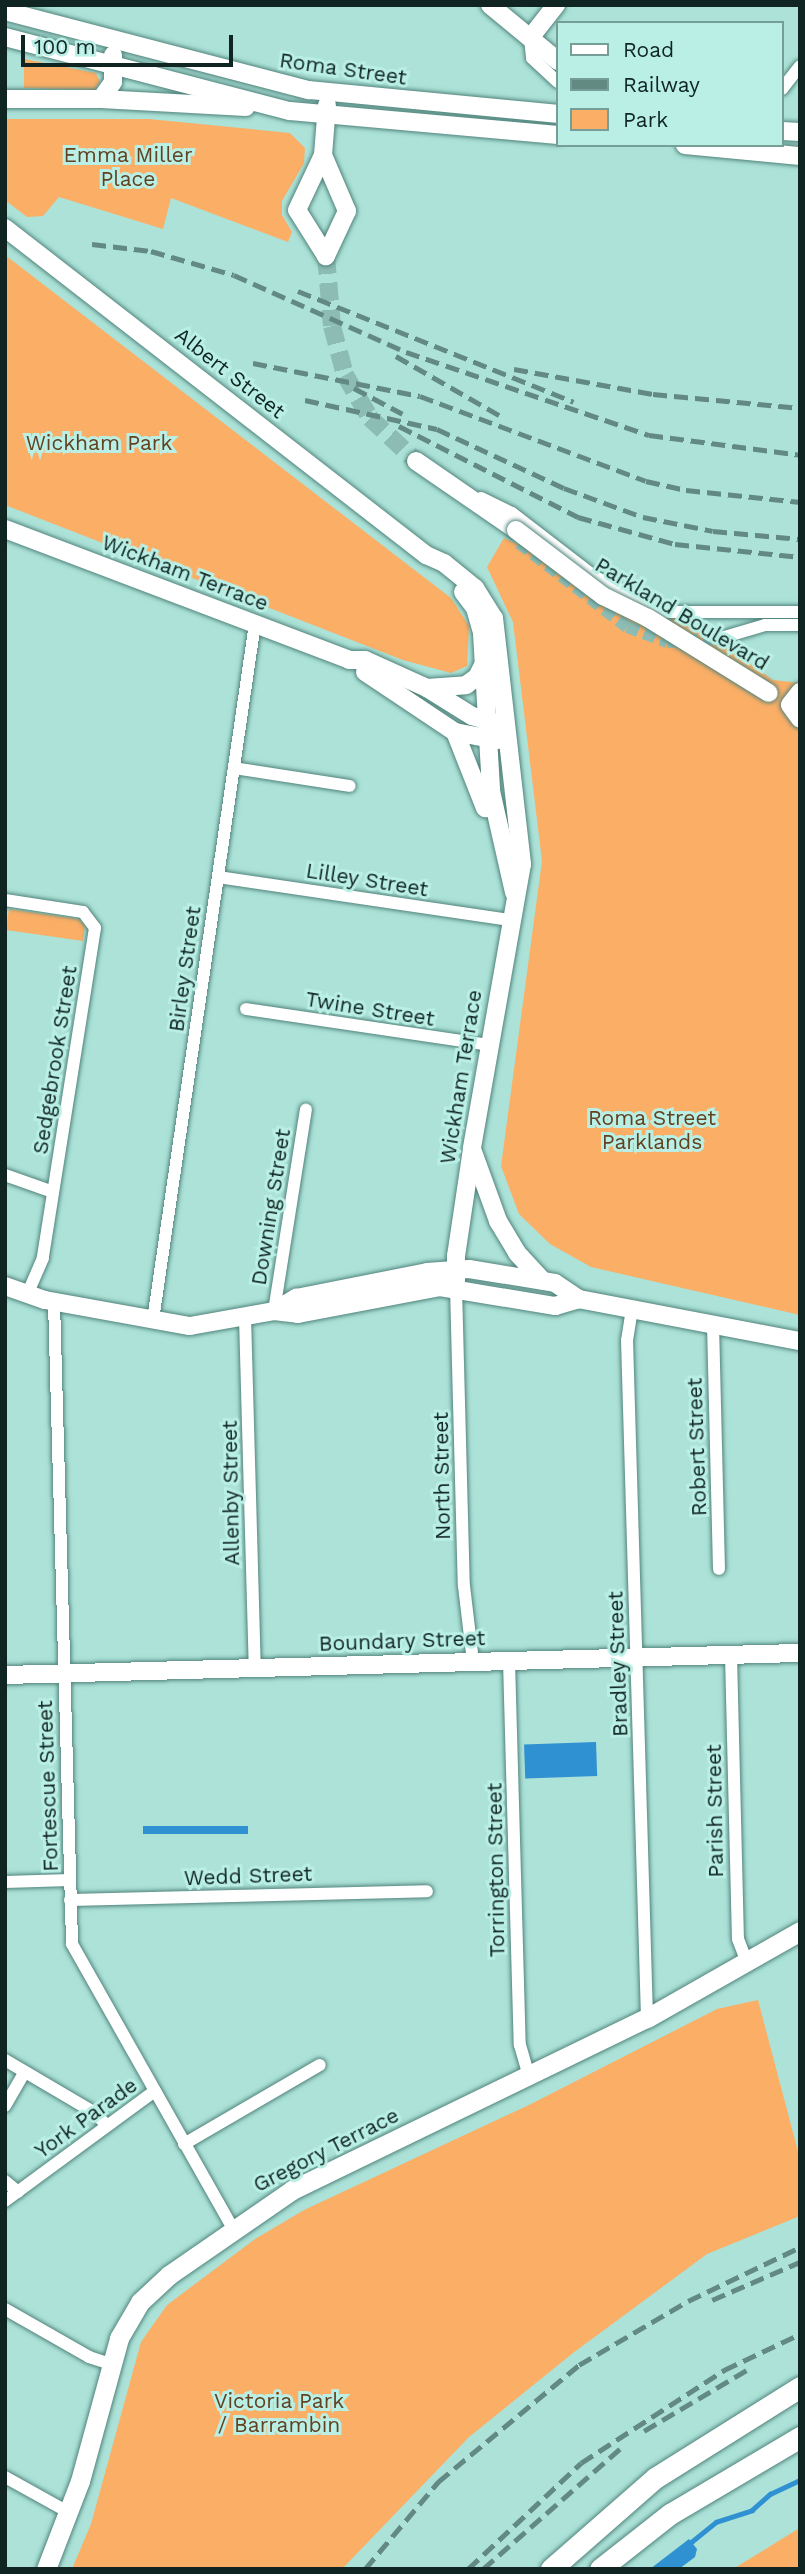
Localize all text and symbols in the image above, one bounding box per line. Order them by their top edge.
scale bar [24,21,236,65]
legend [556,21,784,147]
text: 100 m [34,34,96,59]
text: Road [623,37,674,62]
street label: Roma Street [278,48,408,90]
text: Railway [623,72,700,97]
text: Park [623,107,668,132]
park label: Emma Miller Place [63,142,193,192]
street label: Albert Street [170,322,290,424]
park label: Wickham Park [26,430,172,456]
street label: Wickham Terrace [98,530,272,616]
street label: Parkland Boulevard [591,552,773,676]
street label: Lilley Street [304,858,430,902]
street label: Birley Street [164,904,206,1034]
street label: Sedgebrook Street [28,964,82,1156]
street label: Twine Street [304,986,436,1032]
street label: Wickham Terrace [435,988,487,1166]
park label: Roma Street Parklands [588,1105,716,1155]
street label: Downing Street [246,1127,296,1287]
street label: Robert Street [682,1377,712,1517]
street label: North Street [428,1412,456,1540]
street label: Allenby Street [217,1420,245,1566]
street label: Bradley Street [603,1590,633,1738]
street label: Boundary Street [318,1625,486,1657]
street label: Fortescue Street [32,1700,64,1872]
street label: Parish Street [701,1744,729,1878]
street label: Torrington Street [482,1782,510,1958]
street label: Wedd Street [183,1861,313,1891]
street label: York Parade [30,2072,142,2164]
street label: Gregory Terrace [249,2102,403,2198]
park label: Victoria Park / Barrambin [214,2388,344,2438]

